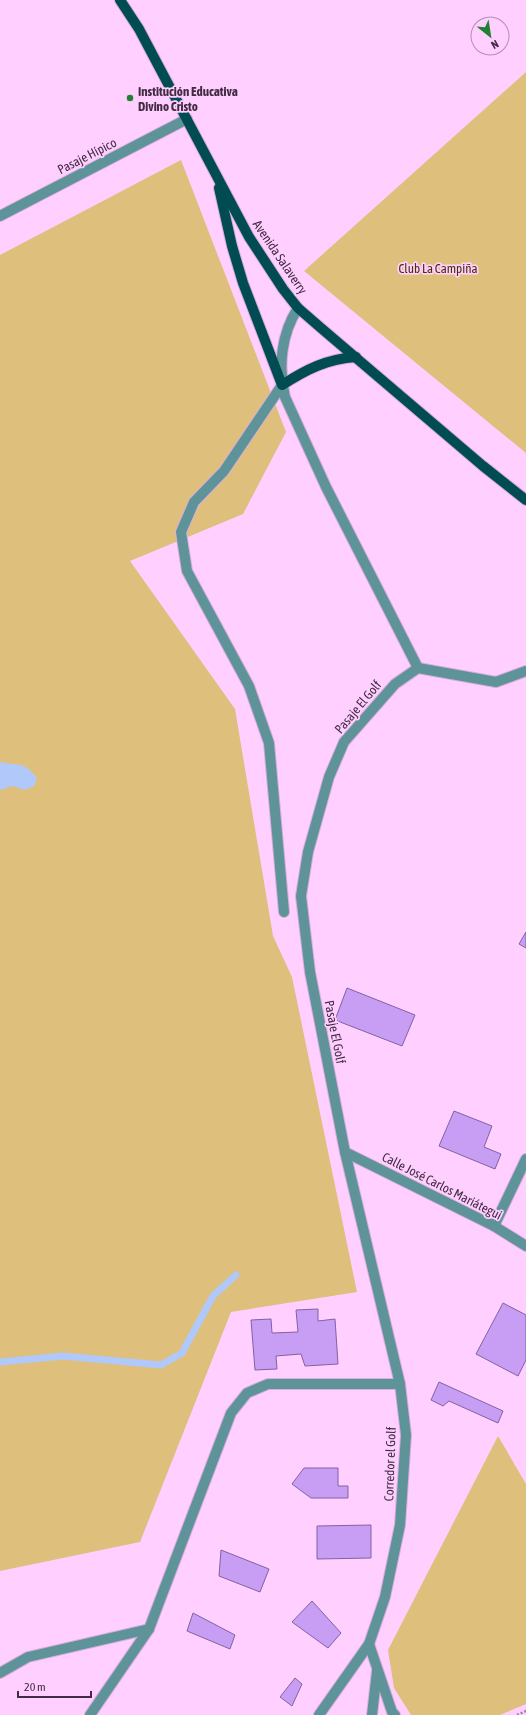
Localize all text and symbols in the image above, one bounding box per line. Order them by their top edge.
north arrow [470,16,510,56]
text: N [489,38,501,51]
place label: Institución Educativa Divino Cristo [138,84,238,114]
marker: Institución Educativa Divino Cristo [125,93,135,103]
street label: Pasaje Hípico [55,135,119,177]
street label: Avenida Salaverry [250,217,311,297]
park label: Club La Campiña [398,261,478,276]
street label: Pasaje El Golf [332,677,385,736]
street label: Pasaje El Golf [322,999,349,1065]
street label: Calle José Carlos Mariátegui [380,1149,504,1223]
street label: Corredor el Golf [381,1426,399,1502]
scale bar [18,1673,91,1699]
text: 20 m [24,1680,46,1694]

